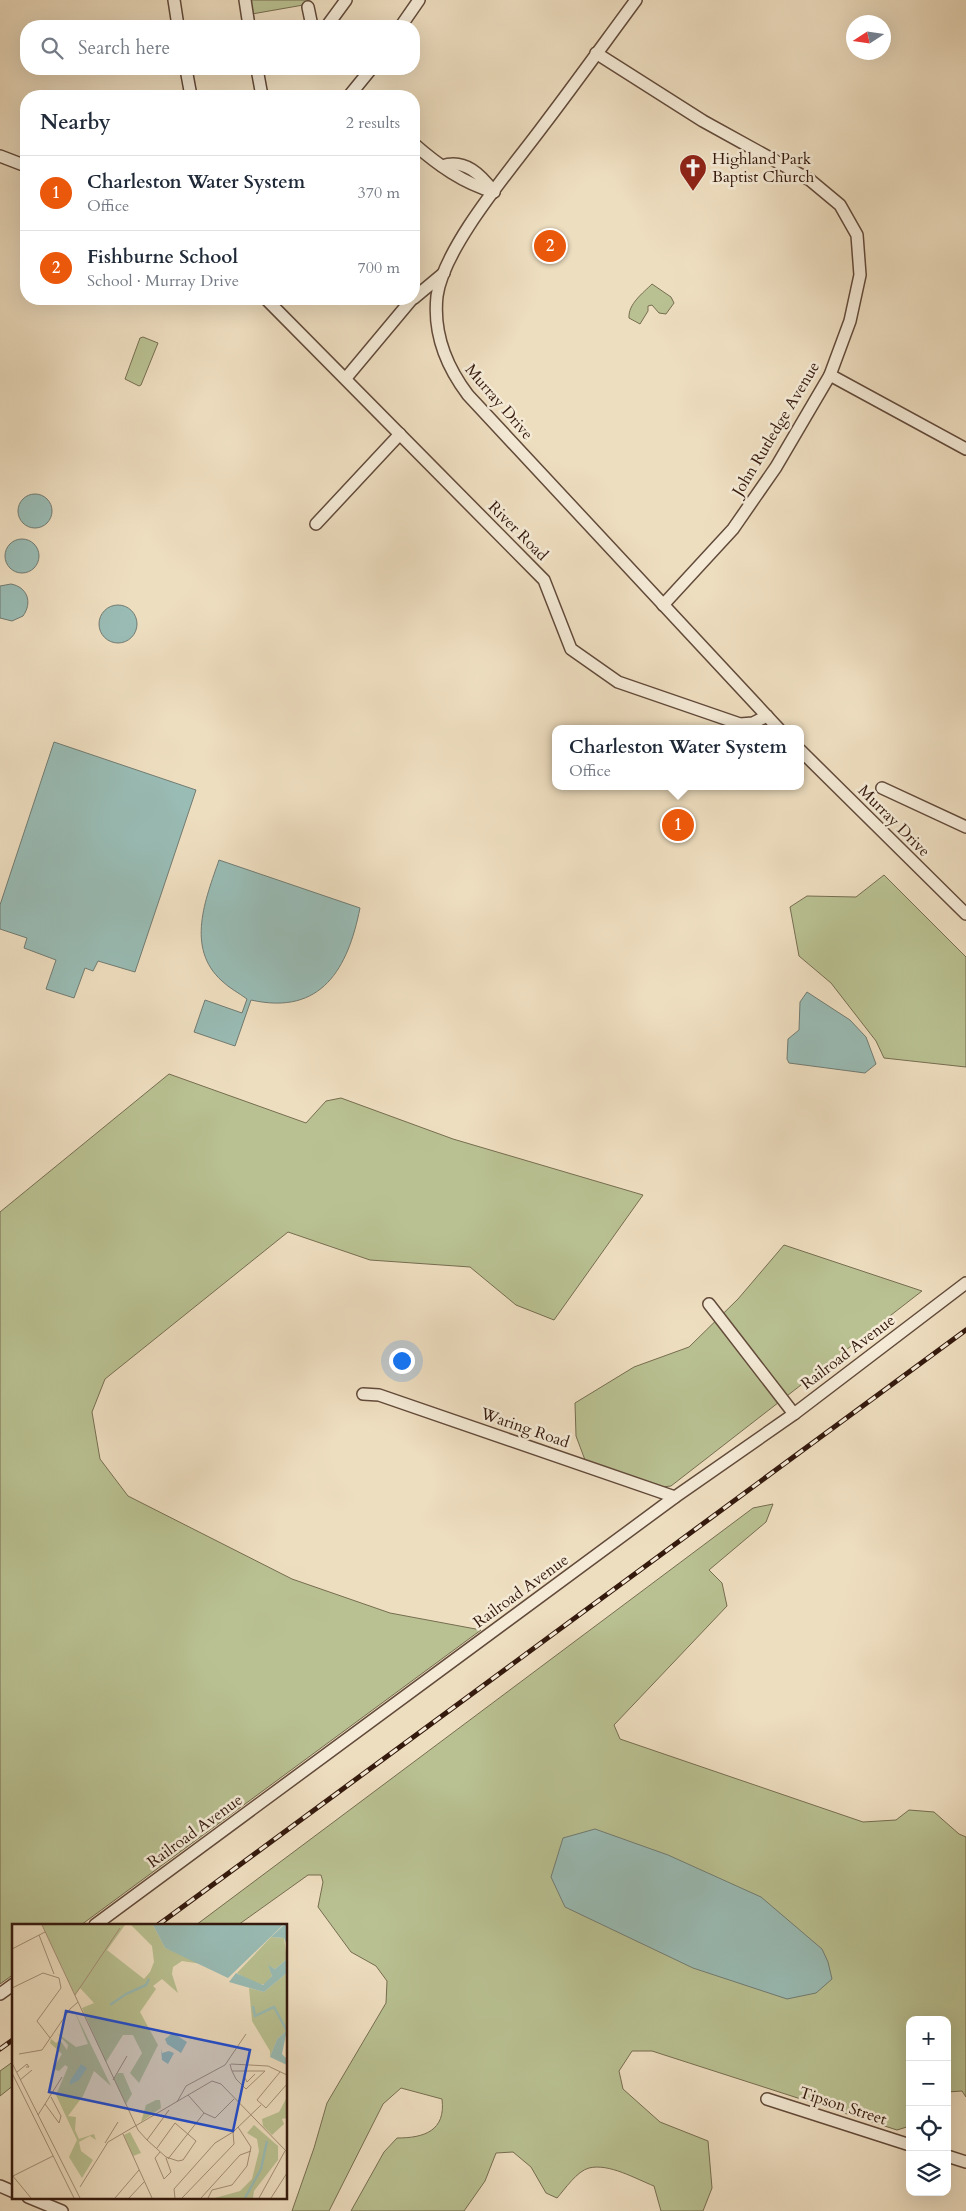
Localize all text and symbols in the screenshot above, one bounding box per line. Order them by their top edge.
north arrow [846,15,891,60]
search box [20,20,420,75]
icon: search [38,34,66,62]
text: Search here [78,35,170,61]
text: Nearby [40,108,111,137]
text: 2 results [346,112,400,134]
place label: Highland Park Baptist Church [712,148,814,188]
church icon: Highland Park Baptist Church [678,153,708,192]
text: Charleston Water System [87,169,305,195]
text: 1 [52,182,60,204]
text: 370 m [358,182,400,204]
text: Office [87,195,129,217]
pin: 2 [534,227,566,265]
text: Fishburne School [87,244,238,270]
text: 2 [52,257,60,279]
text: 700 m [358,257,400,279]
text: School · Murray Drive [87,270,239,292]
street label: John Rutledge Avenue [726,358,825,502]
street label: Murray Drive [460,359,538,445]
street label: River Road [483,496,553,566]
popup [552,725,804,790]
text: Charleston Water System [569,734,787,760]
text: Office [569,760,611,782]
street label: Murray Drive [853,780,935,862]
pin: 1 [662,806,694,844]
street label: Railroad Avenue [796,1309,900,1395]
your location [389,1348,415,1374]
street label: Waring Road [477,1402,573,1454]
street label: Railroad Avenue [469,1549,573,1633]
street label: Railroad Avenue [143,1789,247,1873]
inset map [12,1924,288,2198]
map controls [906,2016,951,2196]
button: + [906,2016,951,2061]
button: − [906,2061,951,2106]
street label: Tipson Street [796,2082,890,2130]
button: locate [906,2106,951,2151]
button: layers [906,2151,951,2196]

